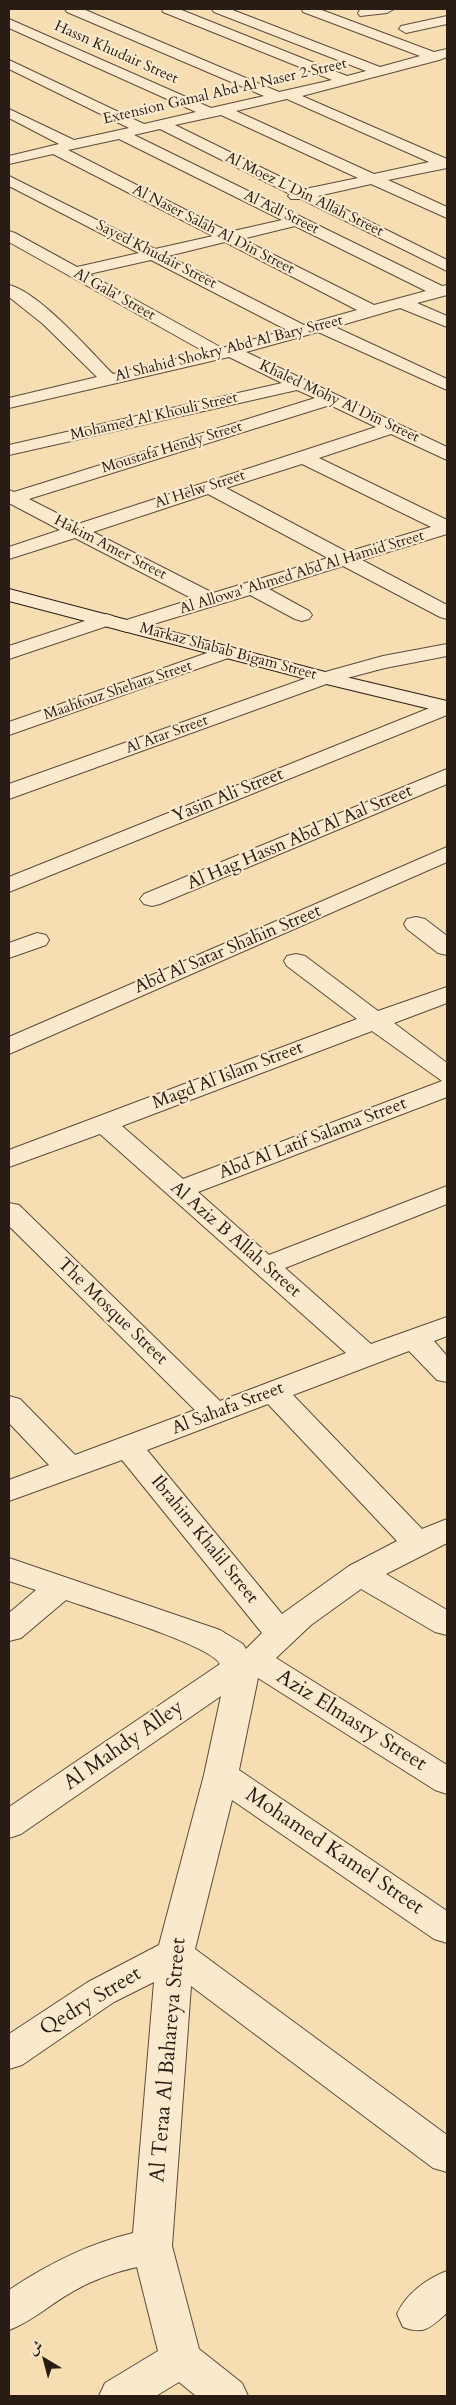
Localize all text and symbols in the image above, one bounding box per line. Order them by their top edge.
street label: Hassn Khudair Street [51,18,181,88]
street label: Extension Gamal Abd Al Naser 2 Street [101,55,349,129]
street label: Al Moez L Din Allah Street [222,149,386,241]
street label: Al Naser Salah Al Din Street [129,181,297,279]
street label: Al Adl Street [241,187,321,239]
street label: Sayed Khudair Street [93,217,219,293]
street label: Al Gala' Street [70,265,158,325]
street label: Al Shahid Shokry Abd Al Bary Street [113,312,345,386]
street label: Khaled Mohy Al Din Street [256,357,422,447]
street label: Mohamed Al Khouli Street [69,389,239,445]
street label: Moustafa Hendy Street [100,418,244,478]
street label: Al Helw Street [153,467,247,513]
street label: Hakim Amer Street [51,512,169,584]
street label: Al Allowa' Ahmed Abd Al Hamid Street [178,527,426,619]
street label: Markaz Shabab Bigam Street [138,620,318,684]
street label: Maahfouz Shehata Street [42,657,194,725]
street label: Al Atar Street [124,712,210,758]
street label: Yasin Ali Street [169,764,287,828]
street label: Al Hag Hassn Abd Al Aal Street [184,781,416,895]
street label: Abd Al Satar Shahin Street [131,901,325,999]
street label: Magd Al Islam Street [150,1037,306,1115]
street label: Abd Al Latif Salama Street [216,1093,410,1185]
street label: Al Aziz B Allah Street [165,1177,305,1303]
street label: The Mosque Street [52,1254,172,1370]
street label: Al Sahafa Street [169,1378,287,1440]
street label: Ibrahim Khalil Street [146,1472,262,1608]
street label: Aziz Elmasry Street [271,1665,431,1777]
street label: Al Mahdy Alley [59,1695,189,1797]
street label: Mohamed Kamel Street [240,1783,428,1921]
street label: Al Teraa Al Bahareya Street [146,1937,192,2183]
street label: Qedry Street [36,1962,146,2042]
north arrow [20,2335,70,2385]
text: ش [24,2336,47,2359]

